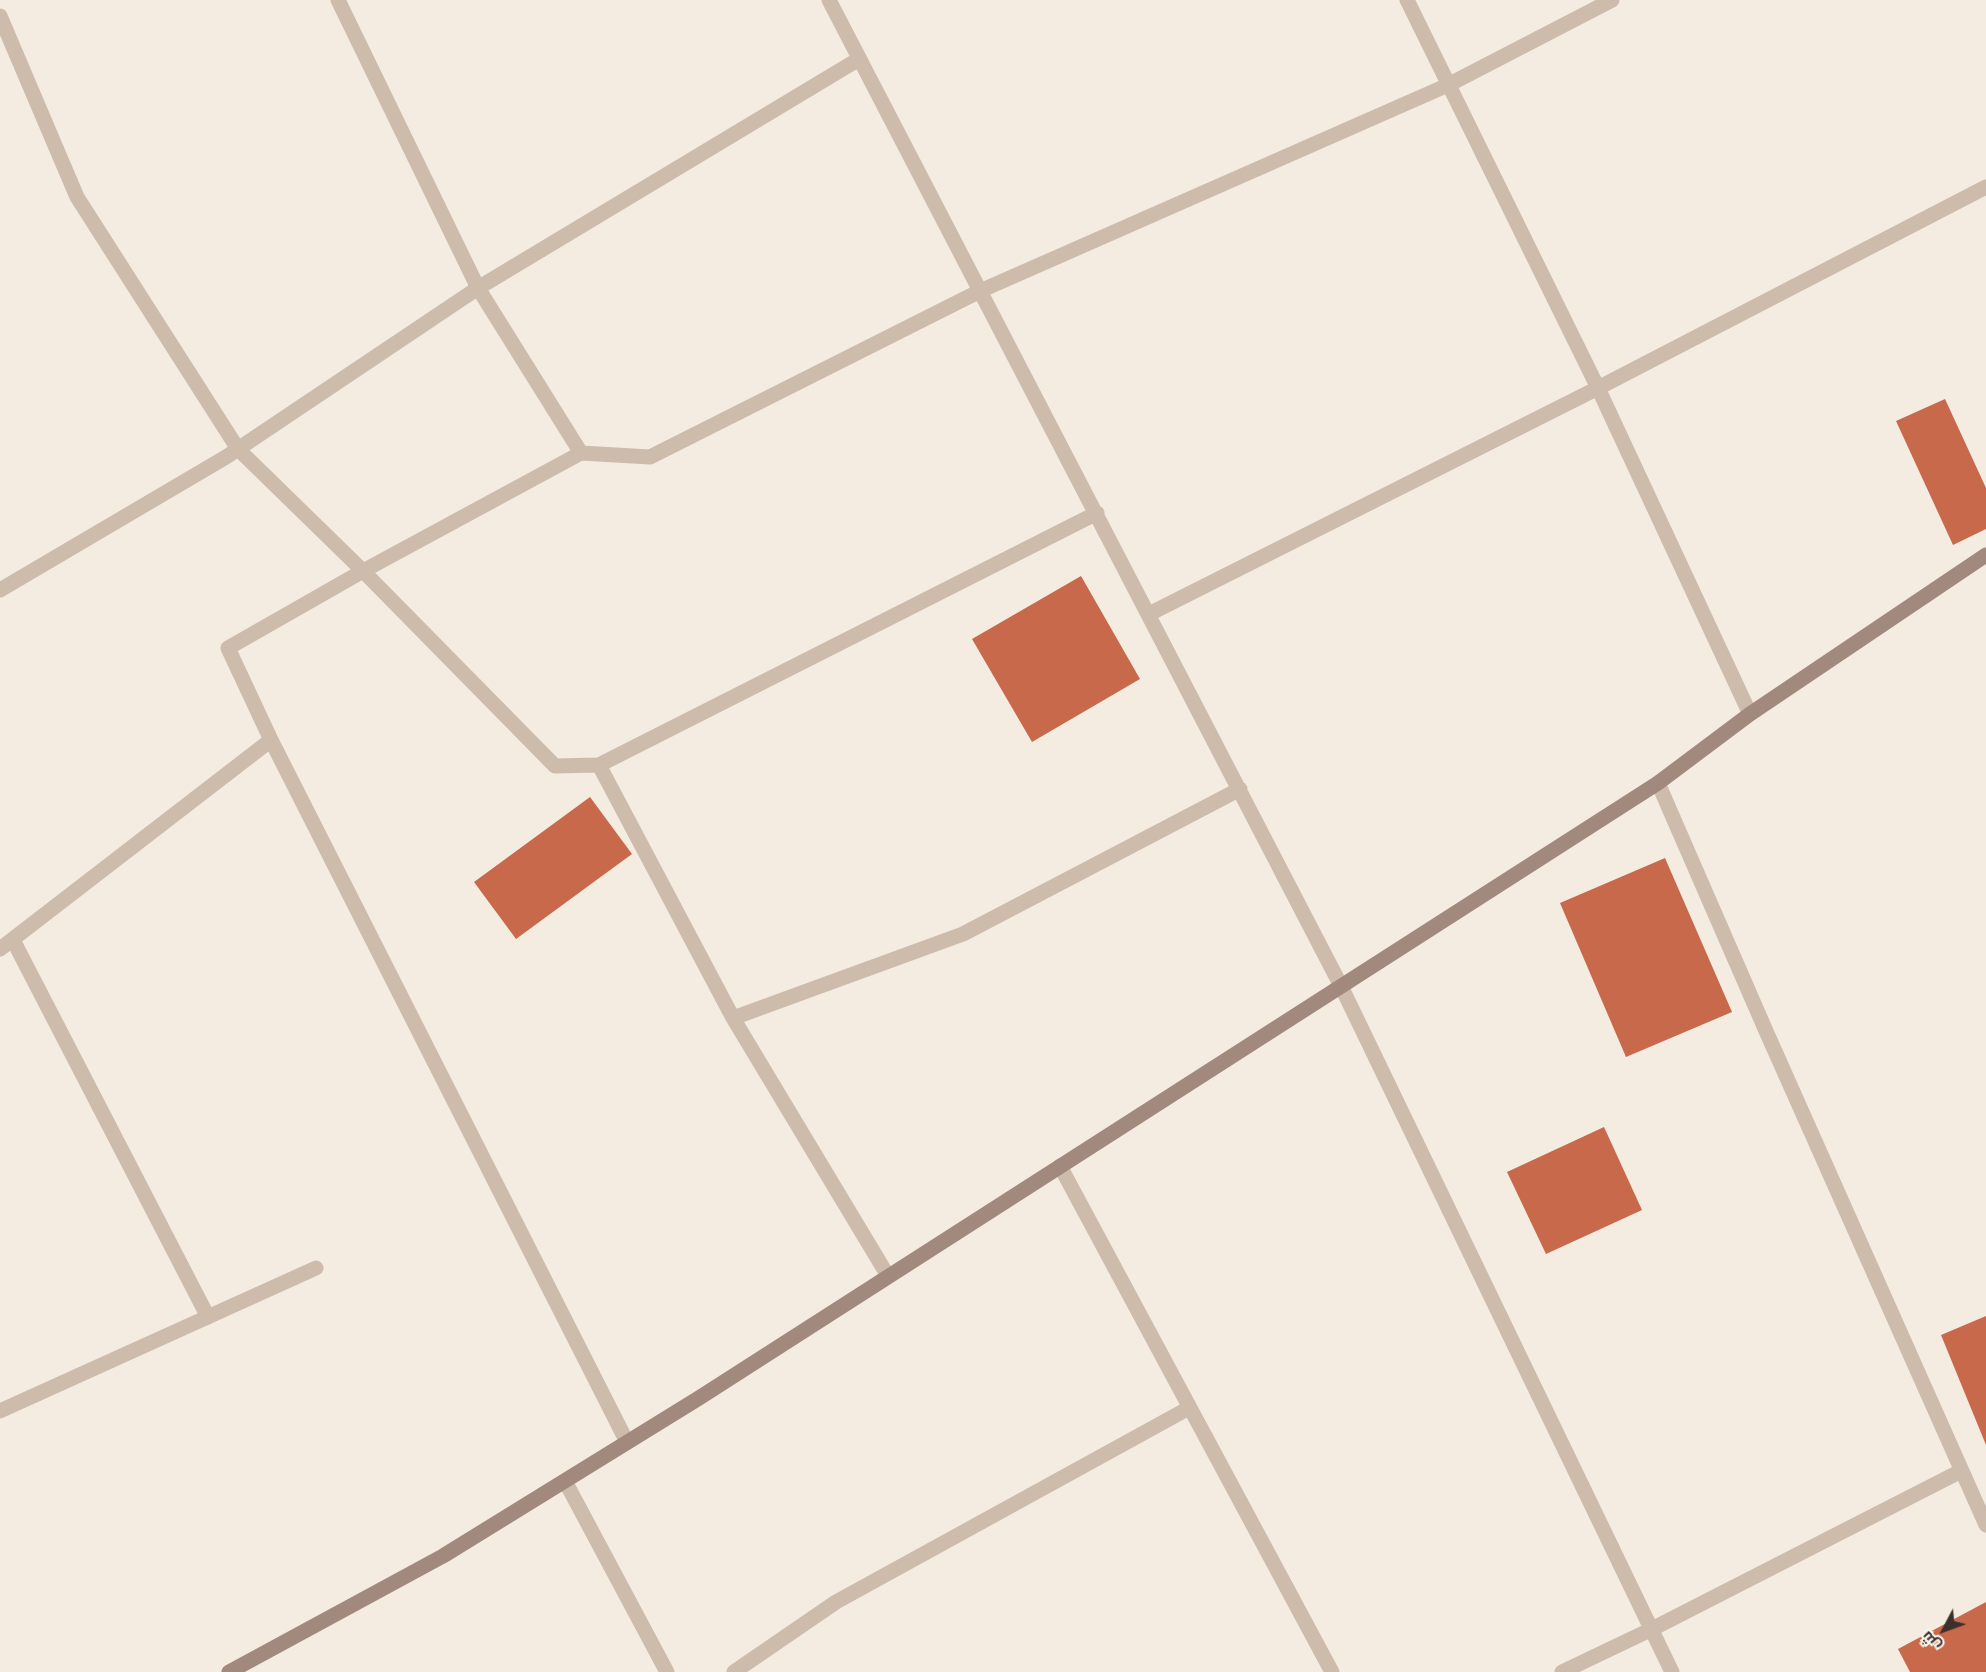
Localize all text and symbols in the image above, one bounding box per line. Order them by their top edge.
north arrow [1914,1600,1974,1660]
text: ش [1916,1628,1944,1656]

